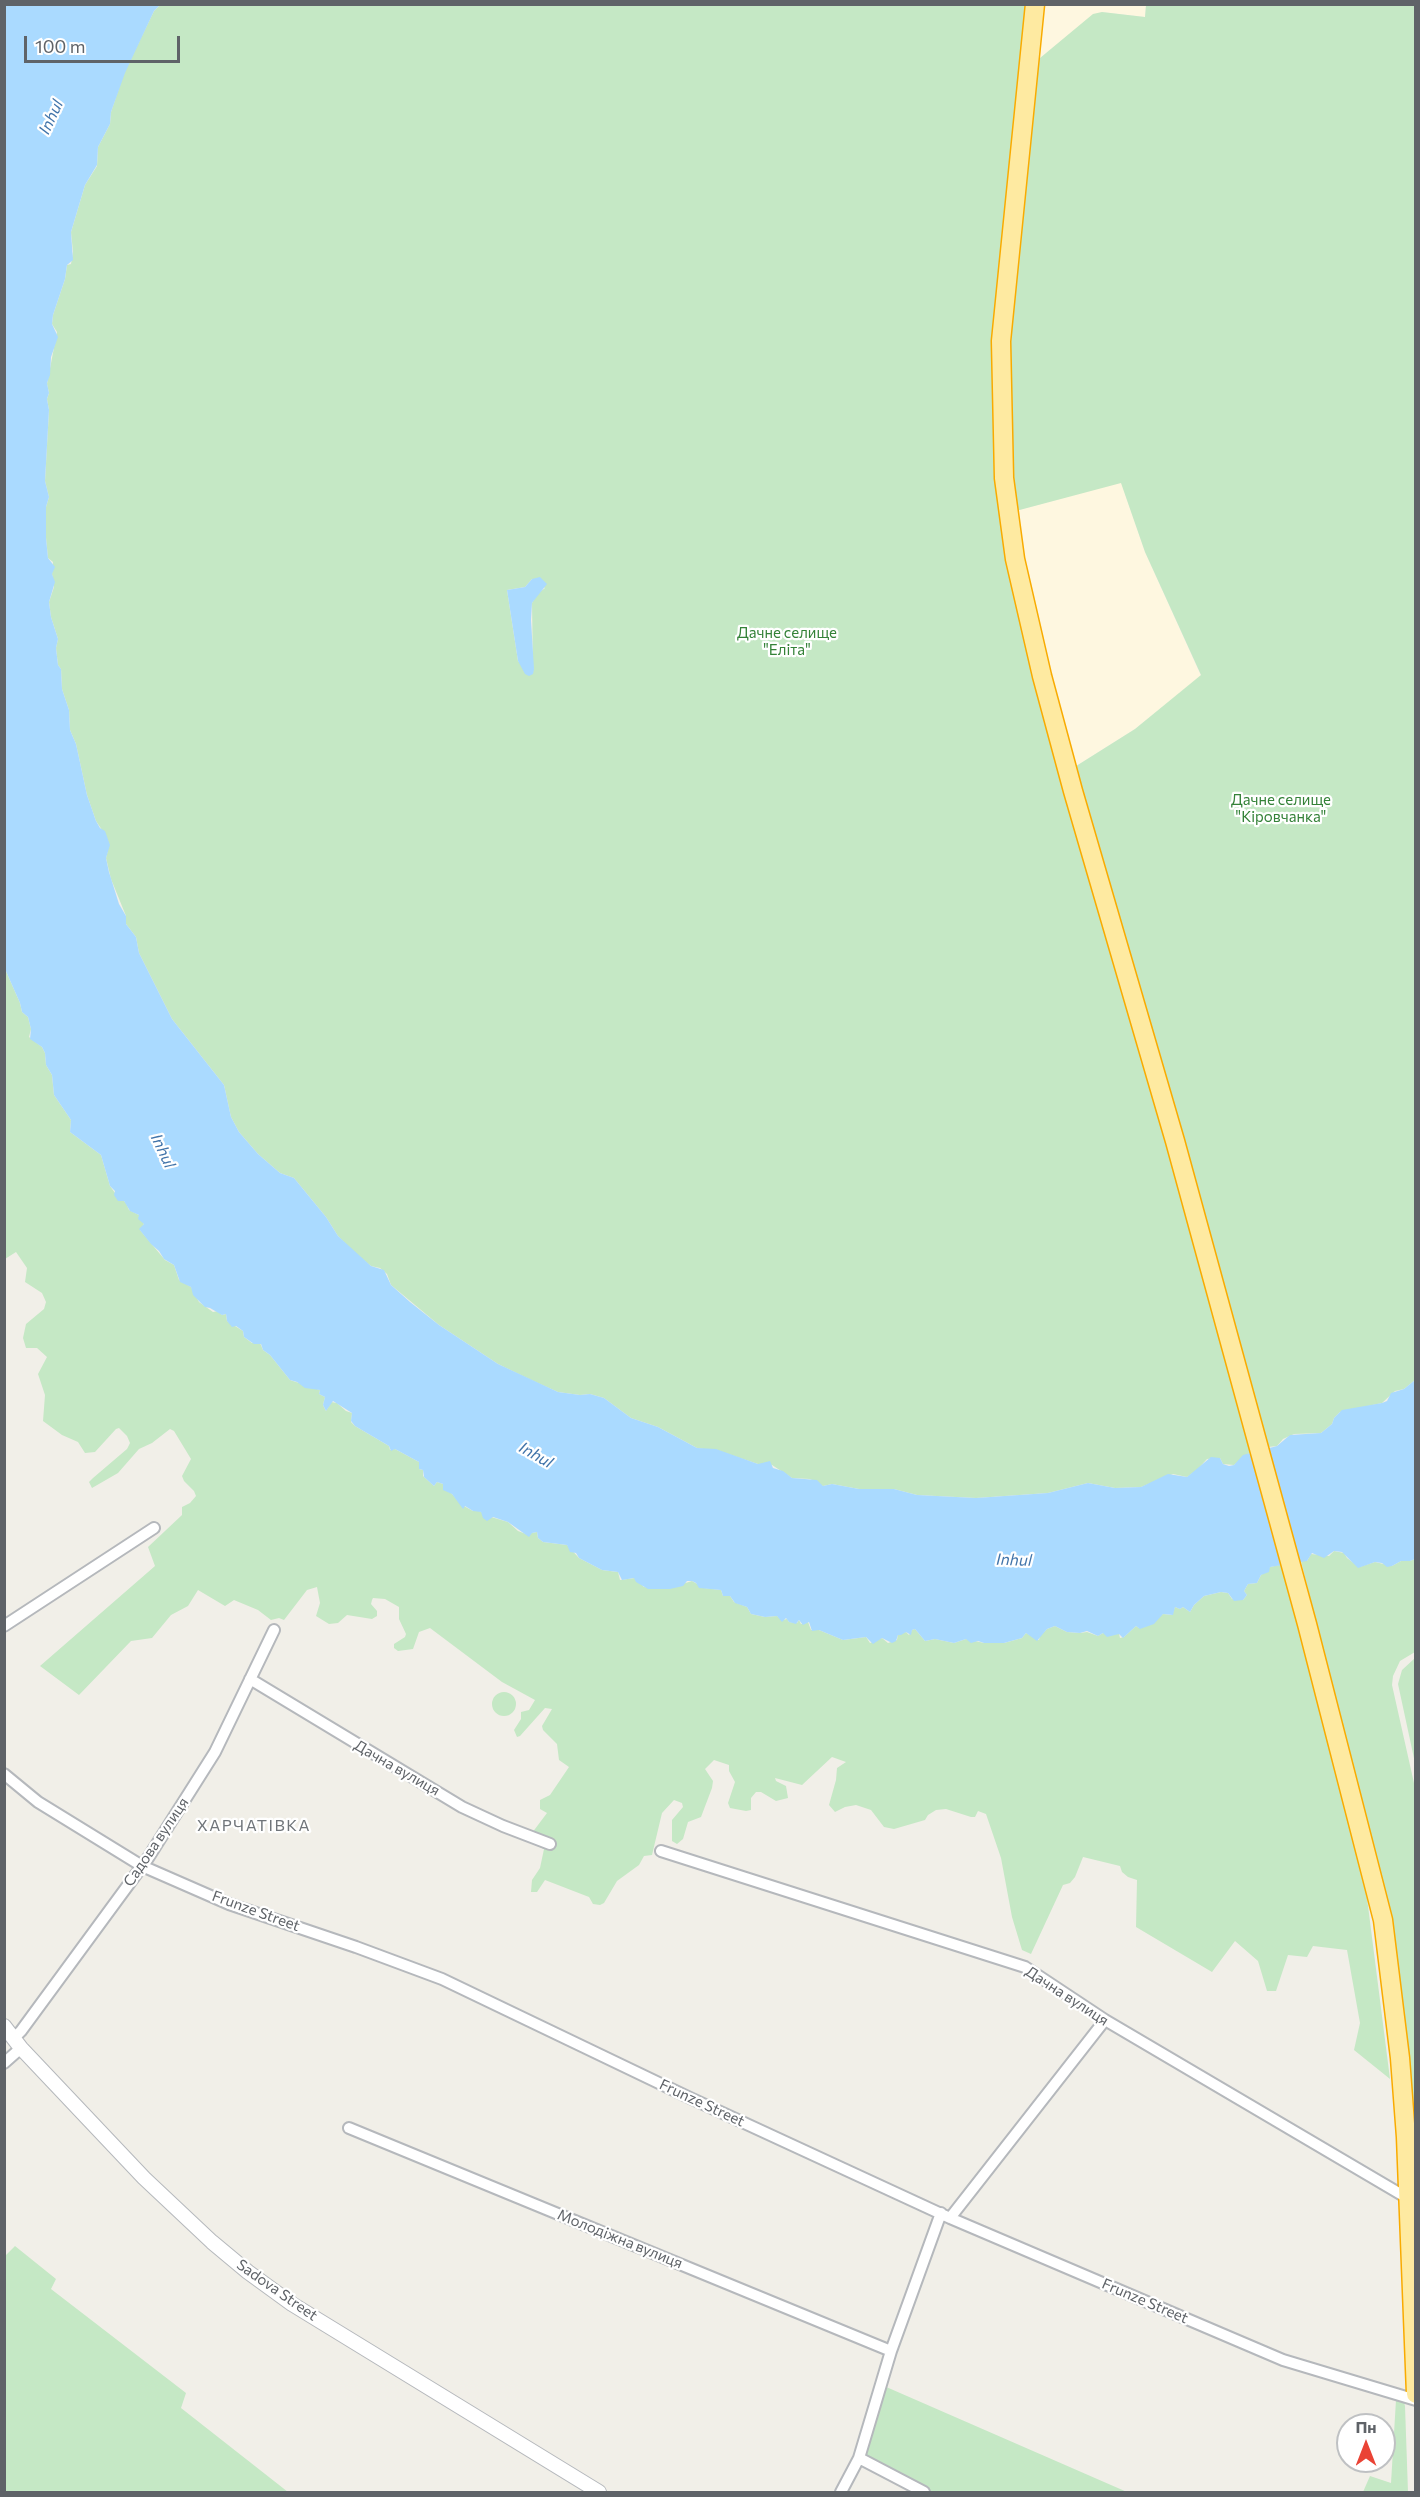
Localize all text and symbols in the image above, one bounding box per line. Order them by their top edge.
scale bar [27,24,183,62]
text: 100 m [35,35,85,57]
water label: Inhul [35,97,67,137]
park label: Дачне селище "Еліта" [737,624,837,659]
park label: Дачне селище "Кіровчанка" [1231,791,1331,826]
water label: Inhul [147,1131,179,1171]
water label: Inhul [516,1438,556,1472]
water label: Inhul [996,1550,1032,1570]
street label: Дачна вулиця [351,1736,443,1800]
street label: Садова вулиця [120,1794,192,1890]
district label: ХАРЧАТІВКА [197,1816,311,1836]
street label: Frunze Street [210,1887,302,1935]
street label: Дачна вулиця [1022,1962,1112,2030]
street label: Frunze Street [657,2075,747,2131]
street label: Молодіжна вулиця [555,2206,685,2272]
street label: Sadova Street [233,2255,321,2325]
street label: Frunze Street [1099,2275,1191,2327]
north arrow [1336,2413,1396,2473]
text: Пн [1355,2417,1377,2436]

